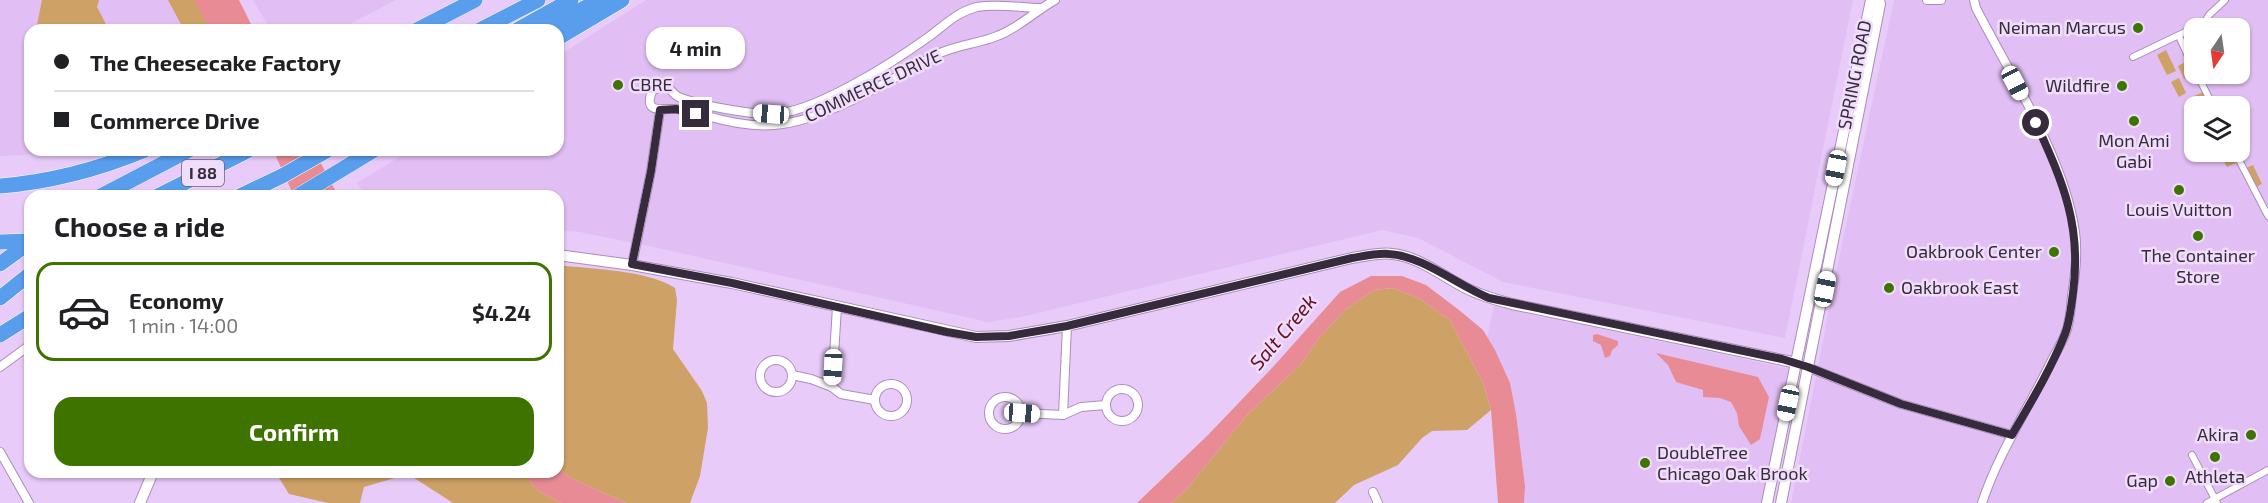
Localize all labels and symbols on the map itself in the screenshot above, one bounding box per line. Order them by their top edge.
place label: Neiman Marcus [1998,16,2126,38]
street label: SPRING ROAD [1833,18,1875,131]
north arrow [2184,18,2250,84]
marker: Neiman Marcus [2131,21,2145,35]
callout: 4 min [646,27,746,69]
street label: COMMERCE DRIVE [801,44,944,126]
car [1999,63,2031,103]
place label: CBRE [630,73,673,95]
place label: Wildfire [2045,74,2110,96]
marker: CBRE [611,78,625,92]
marker: Wildfire [2115,79,2129,93]
route end [682,100,709,127]
car [752,104,790,124]
route start [2022,109,2049,136]
marker: Mon Ami Gabi [2127,114,2141,128]
place label: Mon Ami Gabi [2098,129,2170,172]
car [1824,149,1848,187]
road number: I 88 [182,160,224,186]
marker: Louis Vuitton [2172,183,2186,197]
place label: Louis Vuitton [2126,198,2232,220]
marker: The Container Store [2191,229,2205,243]
place label: Oakbrook Center [1906,240,2042,262]
place label: The Container Store [2141,244,2255,287]
marker: Oakbrook Center [2047,245,2061,259]
car [1813,270,1837,308]
place label: Oakbrook East [1901,276,2019,298]
marker: Oakbrook East [1882,281,1896,295]
water label: Salt Creek [1244,289,1321,374]
car [823,349,843,385]
car [1775,384,1801,422]
car [1003,403,1041,423]
place label: Akira [2197,423,2239,445]
marker: Akira [2244,428,2258,442]
place label: DoubleTree Chicago Oak Brook [1657,441,1808,484]
marker: Athleta [2208,450,2222,464]
marker: DoubleTree Chicago Oak Brook [1638,456,1652,470]
place label: Athleta [2185,465,2245,487]
place label: Gap [2126,469,2158,491]
marker: Gap [2163,474,2177,488]

